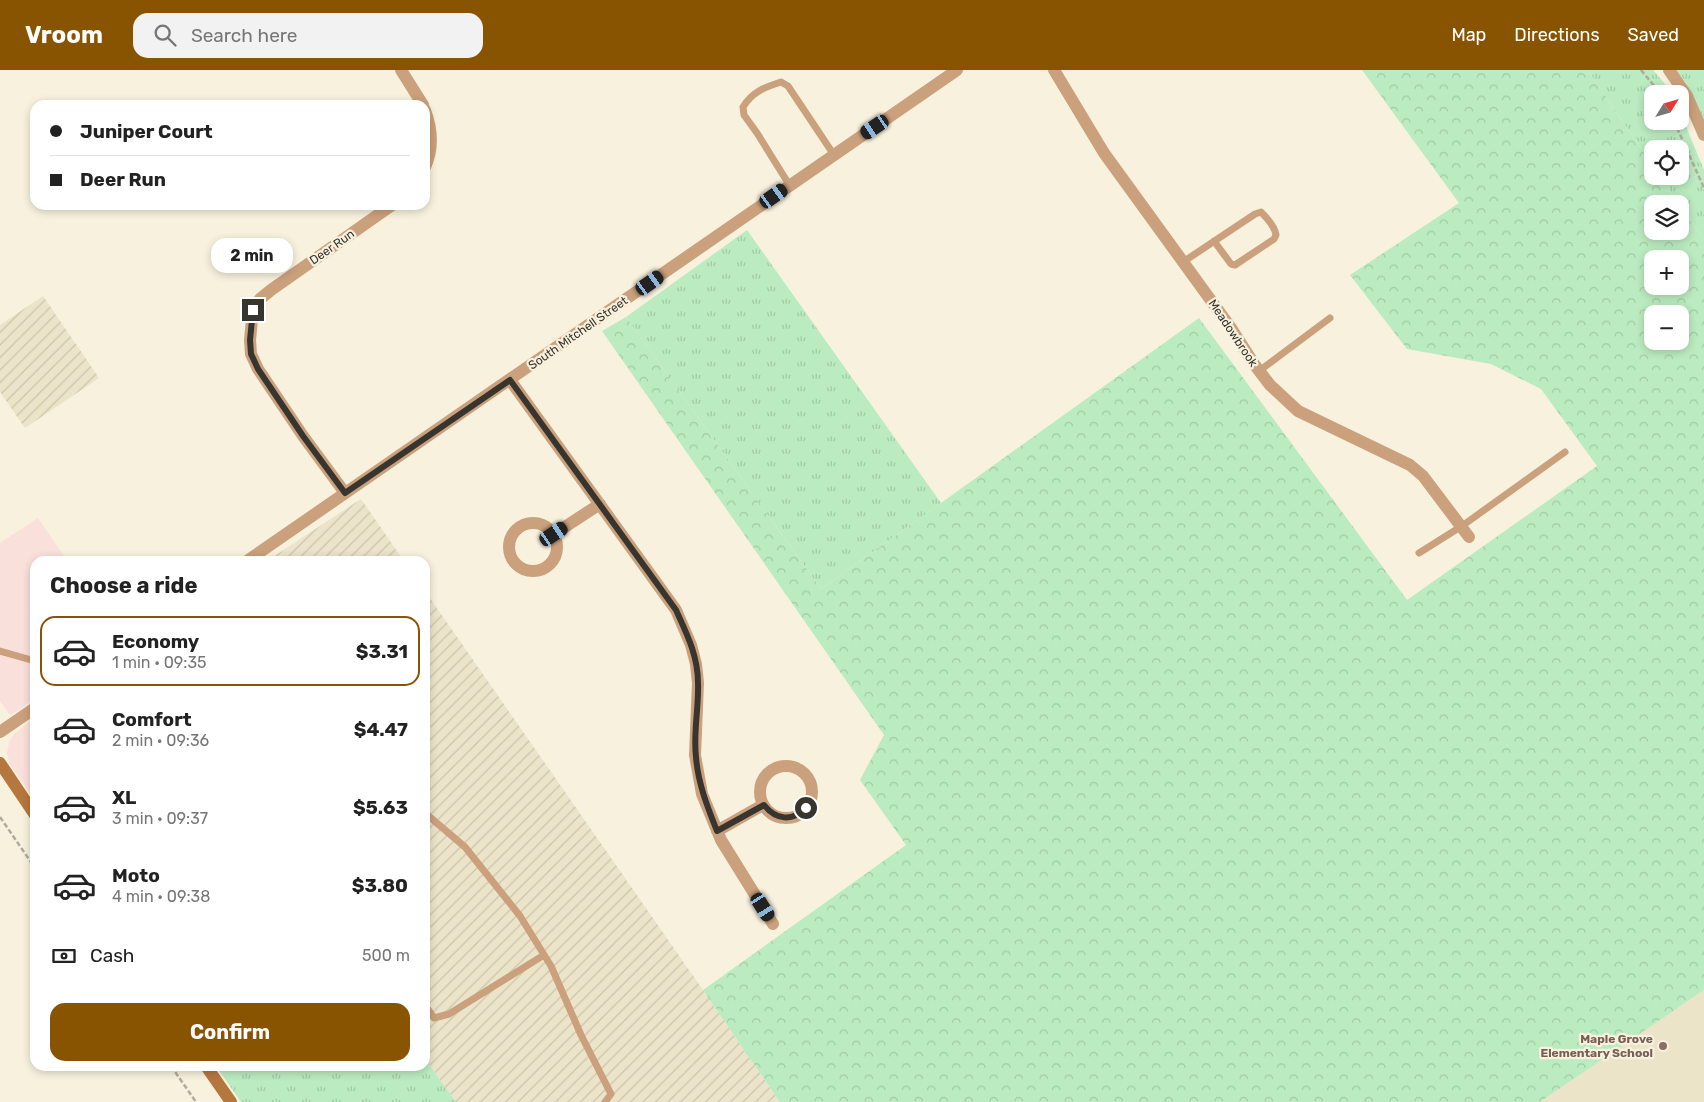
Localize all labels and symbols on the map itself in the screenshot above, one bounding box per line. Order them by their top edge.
north arrow [1644,85,1689,130]
car [858,112,891,142]
car [757,181,790,211]
street label: Deer Run [307,227,357,267]
callout: 2 min [212,238,294,272]
car [633,268,666,298]
street label: South Mitchell Street [526,293,630,373]
street label: Meadowbrook [1205,297,1261,370]
route end [242,299,264,321]
car [537,519,570,549]
route start [795,797,817,819]
car [748,890,777,924]
place label: Maple Grove Elementary School [1541,1032,1653,1060]
marker: Maple Grove Elementary School [1657,1040,1669,1052]

